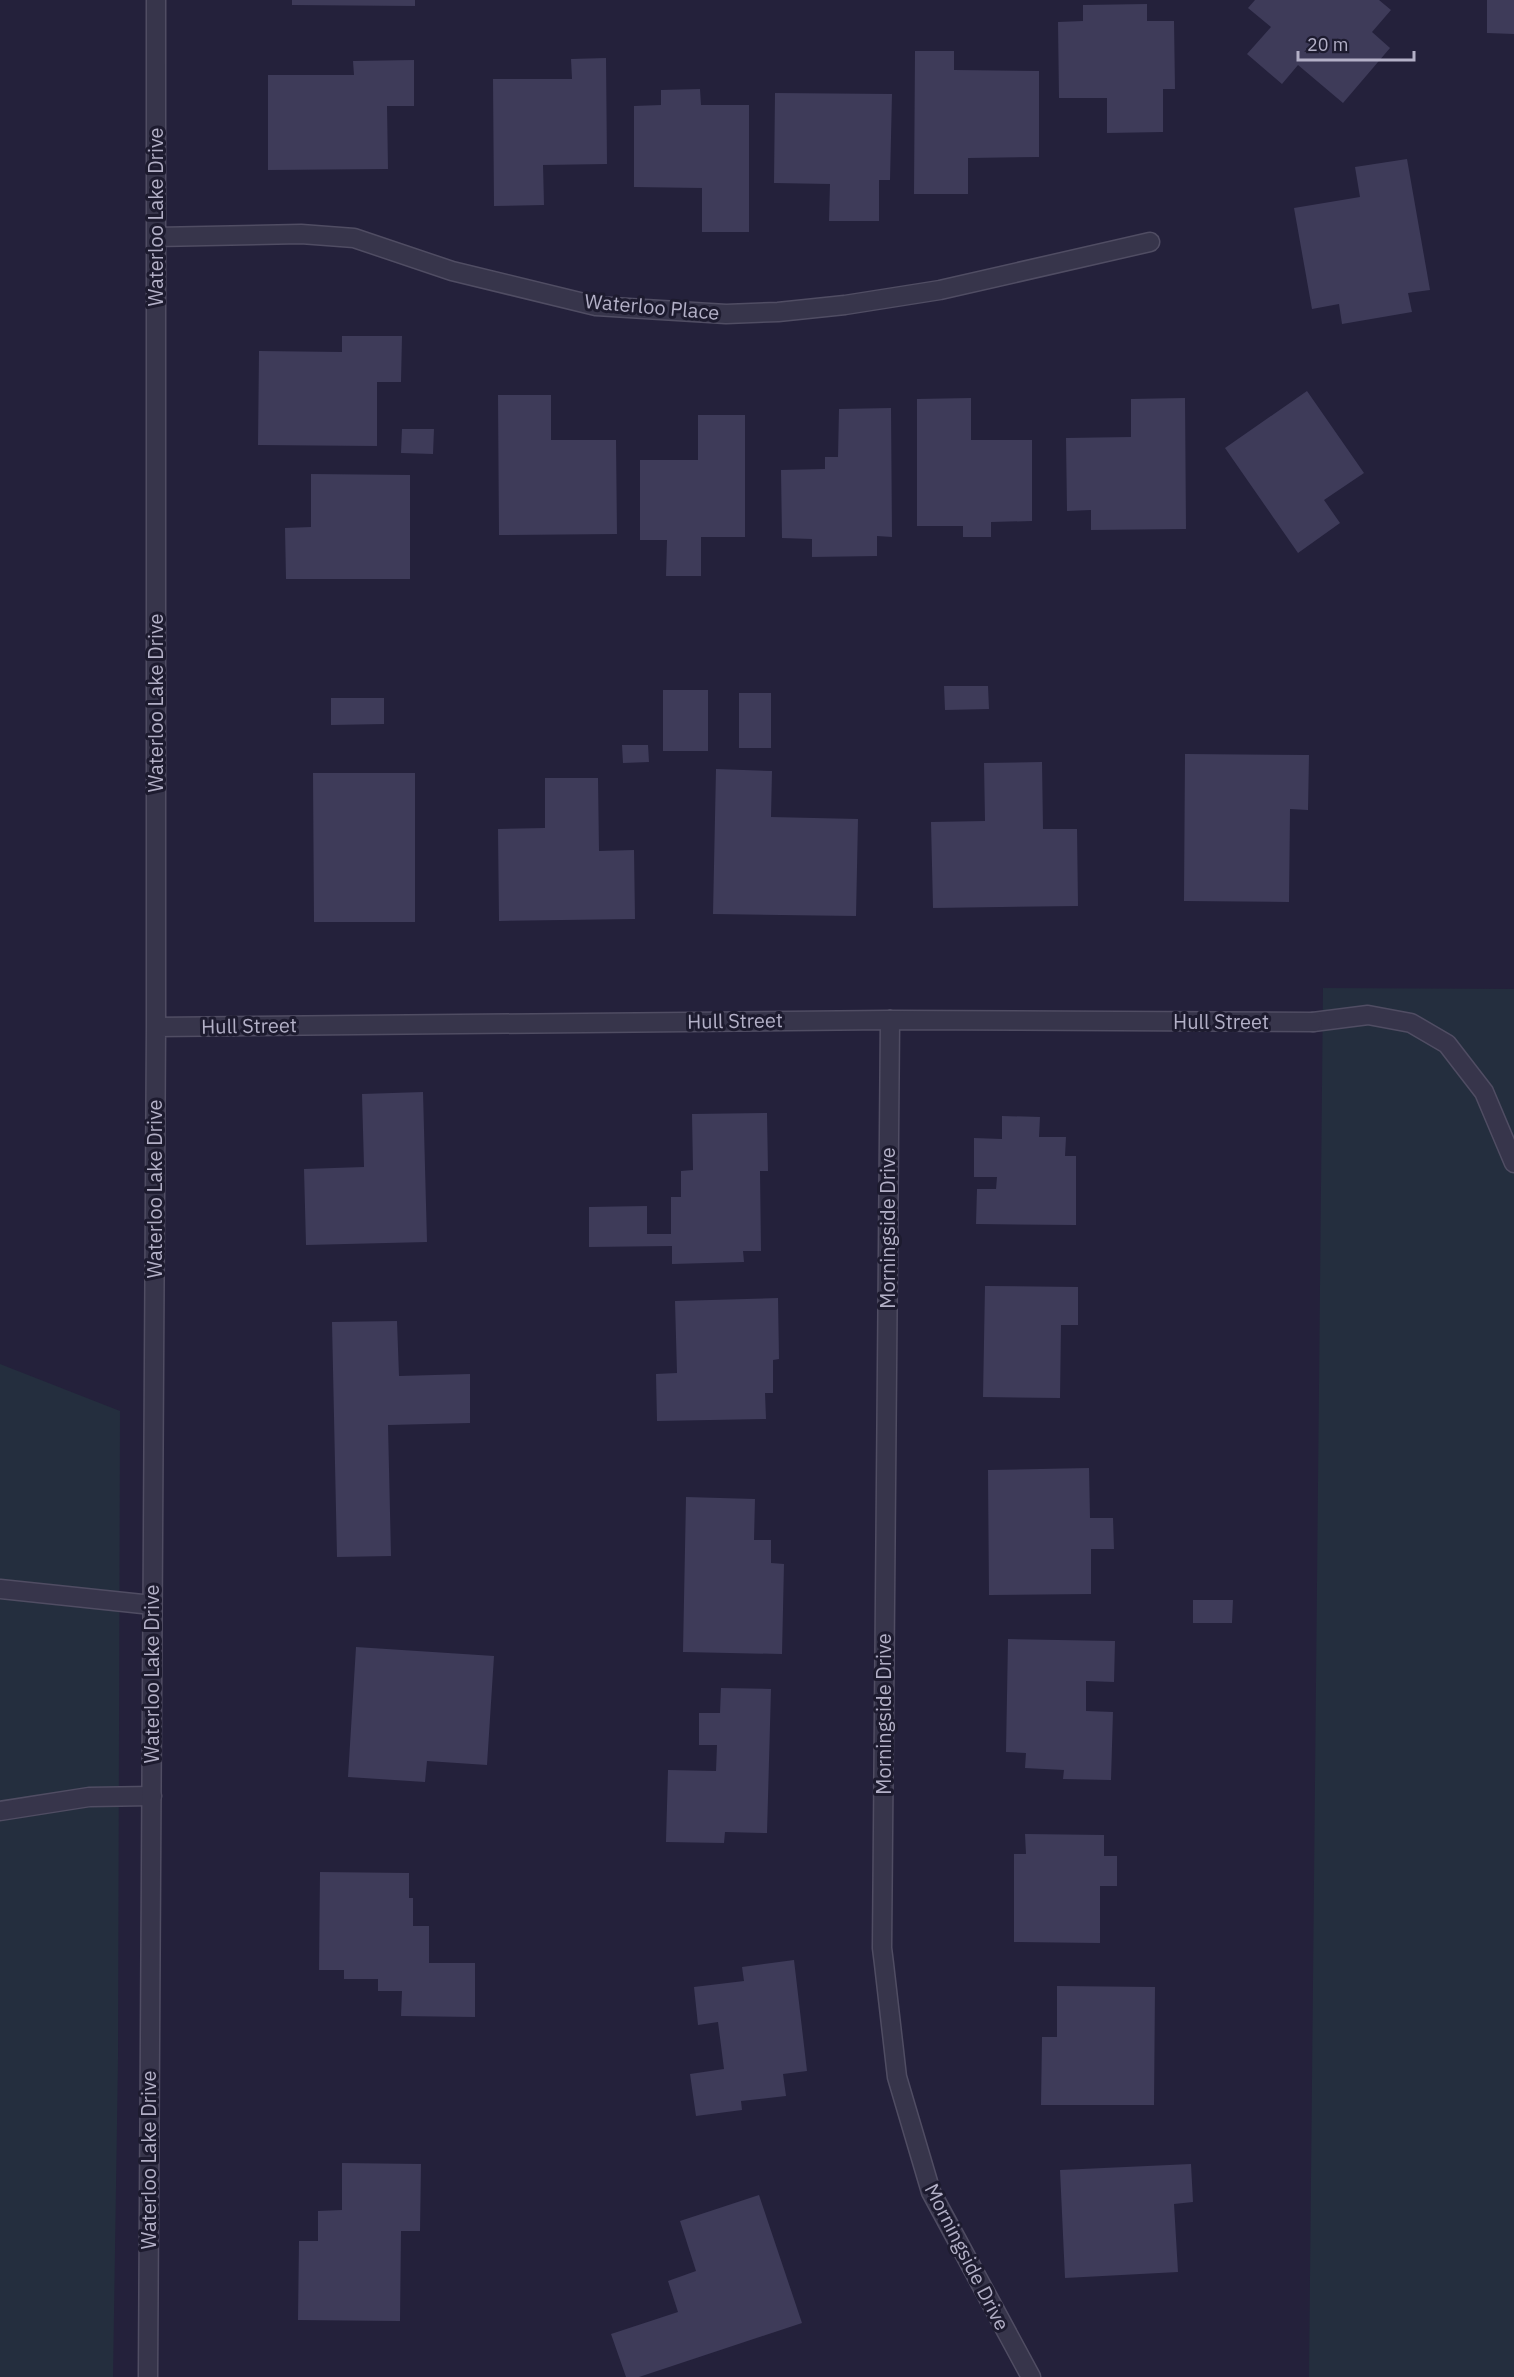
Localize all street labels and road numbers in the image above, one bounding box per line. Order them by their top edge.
street label: Waterloo Lake Drive [142,127,169,307]
street label: Waterloo Place [583,287,721,326]
street label: Waterloo Lake Drive [142,613,169,793]
street label: Hull Street [687,1006,783,1035]
street label: Hull Street [1173,1008,1269,1035]
street label: Hull Street [201,1011,297,1040]
street label: Waterloo Lake Drive [141,1099,168,1279]
street label: Morningside Drive [874,1147,901,1309]
street label: Waterloo Lake Drive [138,1584,165,1764]
street label: Morningside Drive [870,1633,897,1795]
street label: Waterloo Lake Drive [135,2070,162,2250]
street label: Morningside Drive [919,2179,1016,2335]

